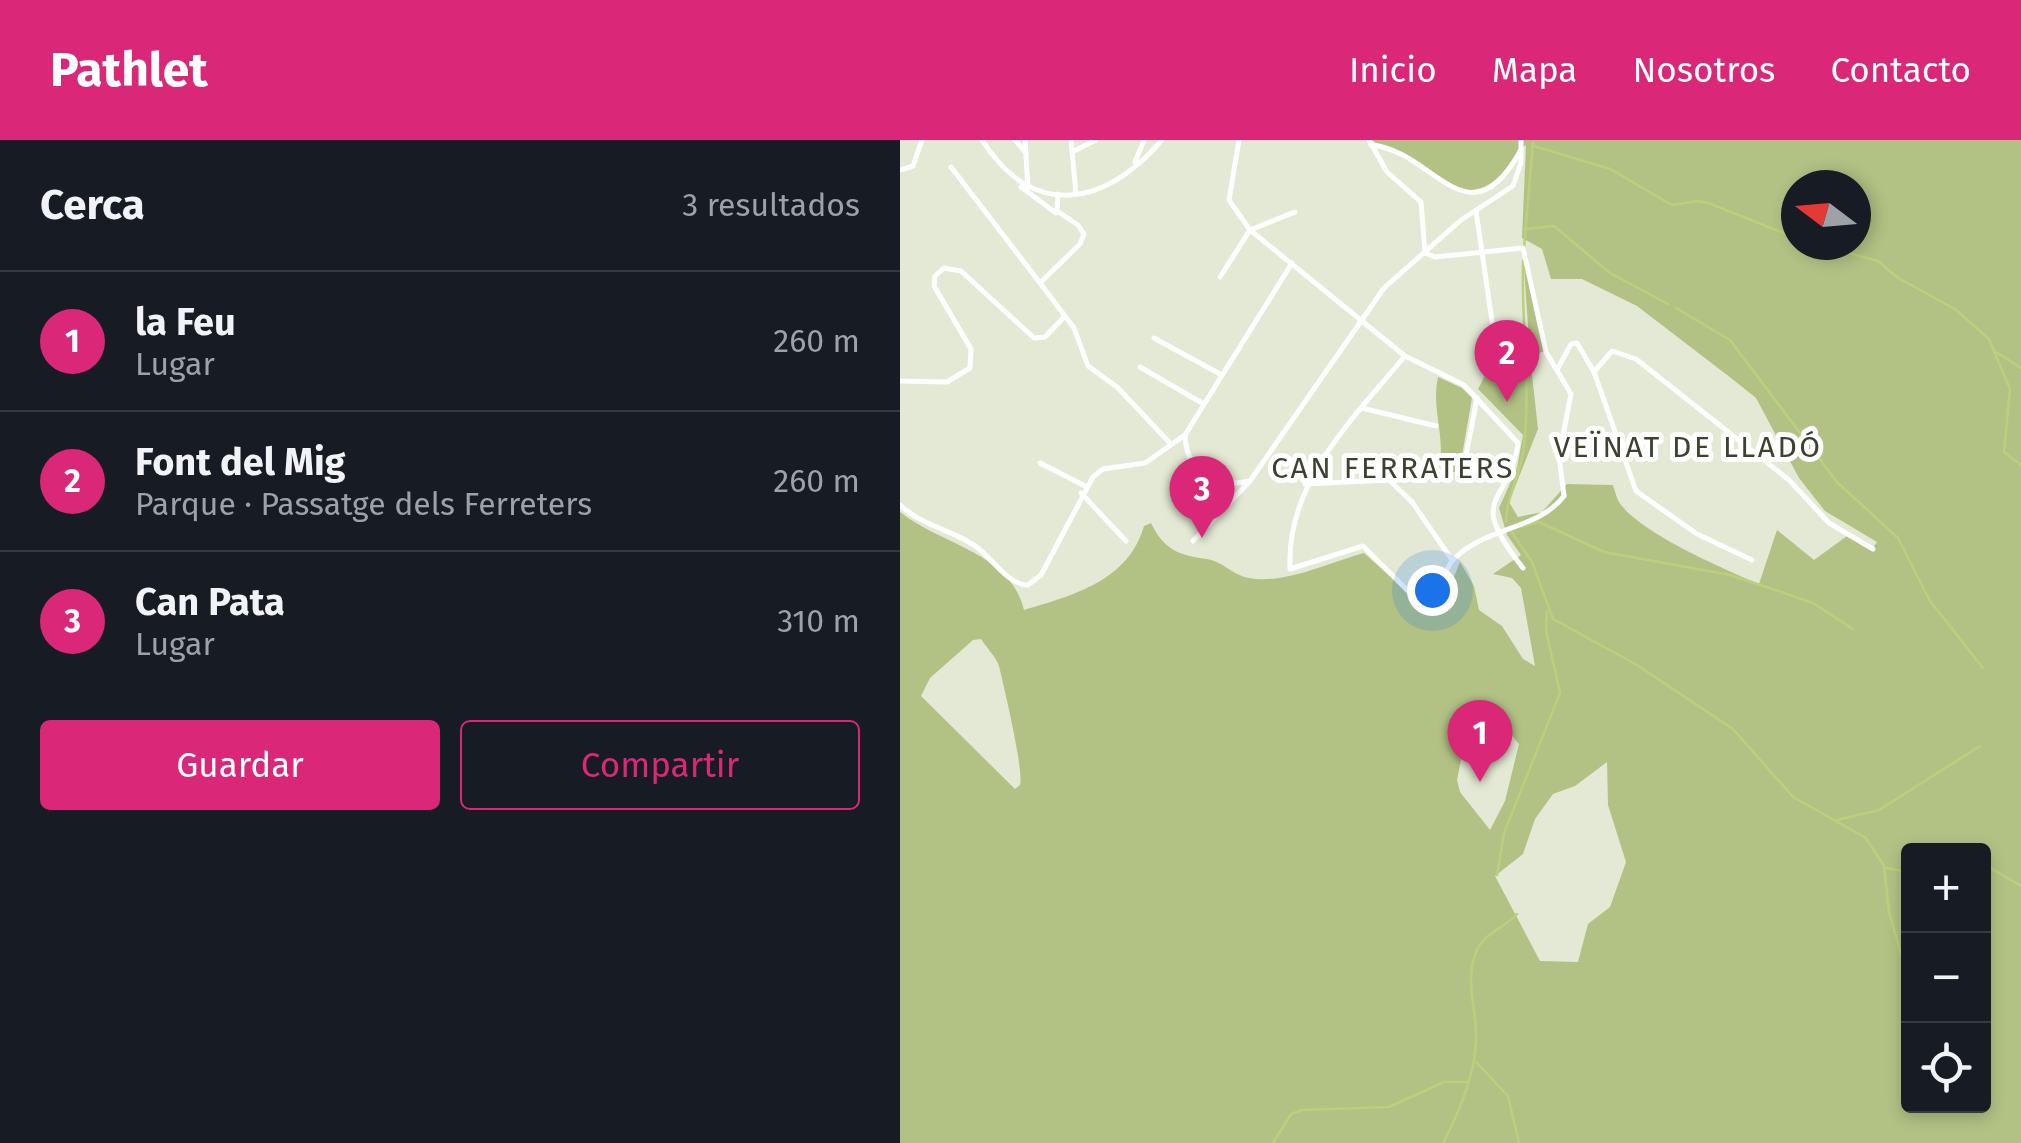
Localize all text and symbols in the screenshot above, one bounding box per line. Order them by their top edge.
text: Pathlet [50,41,208,99]
text: Inicio [1349,49,1437,91]
text: Mapa [1492,49,1577,91]
text: Nosotros [1632,49,1775,91]
text: Contacto [1830,49,1971,91]
north arrow [1781,170,1871,260]
text: Cerca [40,180,145,230]
text: 3 resultados [682,186,860,224]
text: la Feu [135,299,236,345]
pin: 2 [1474,320,1540,402]
text: 1 [65,322,80,360]
text: 260 m [773,322,860,360]
text: Lugar [135,345,215,383]
district label: VEÏNAT DE LLADÓ [1553,429,1823,465]
text: Font del Mig [135,439,346,485]
district label: CAN FERRATERS [1271,450,1515,486]
pin: 3 [1170,456,1234,538]
text: 2 [64,462,81,500]
text: 260 m [773,462,860,500]
text: Parque · Passatge dels Ferreters [135,485,592,523]
your location [1407,565,1458,616]
text: Can Pata [135,579,285,625]
text: 3 [64,602,81,640]
text: 310 m [777,602,860,640]
text: Lugar [135,625,215,663]
pin: 1 [1448,700,1512,782]
button: Guardar [40,720,440,810]
button: Compartir [460,720,860,810]
map controls [1901,843,1991,1113]
button: + [1901,843,1991,933]
button: − [1901,933,1991,1023]
button: locate [1901,1023,1991,1113]

